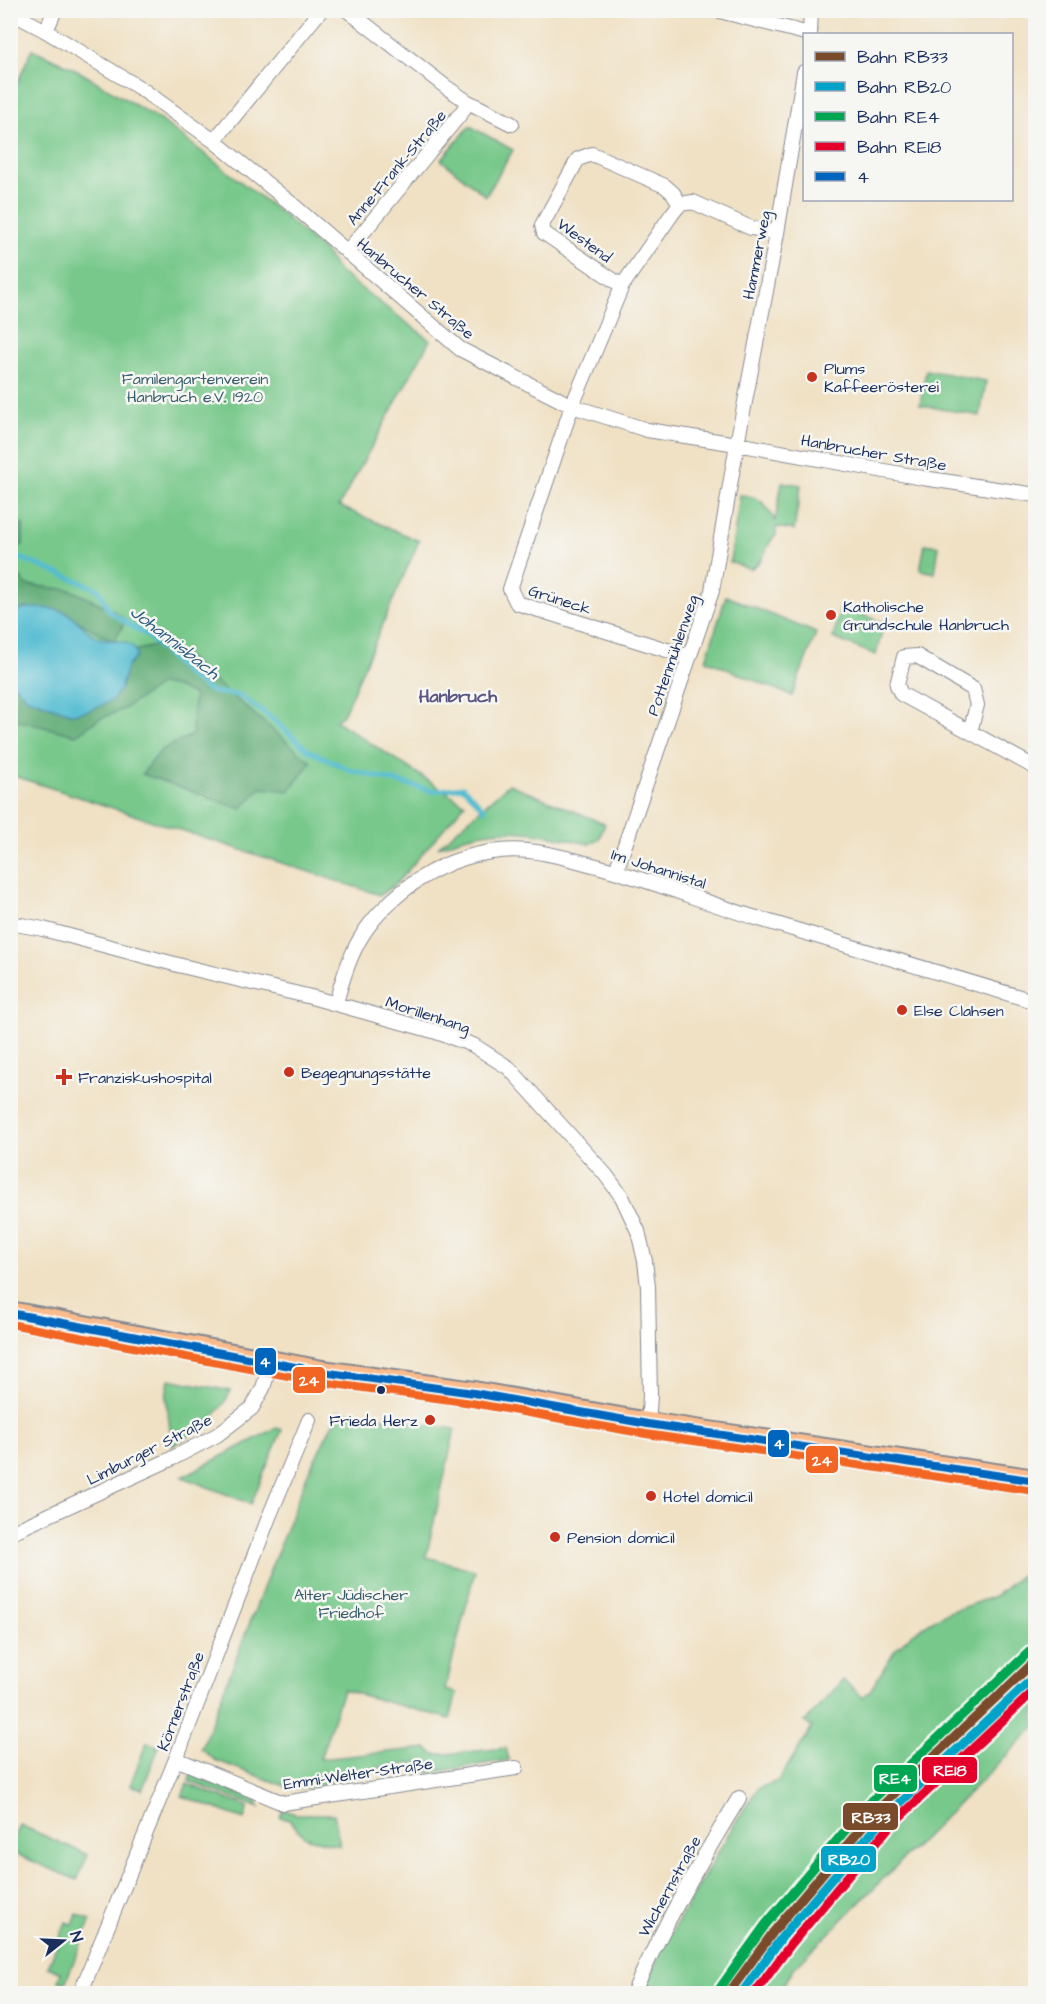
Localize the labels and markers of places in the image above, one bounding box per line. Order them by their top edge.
place label: Plums Kaffeerösterei [824,358,940,398]
marker: Plums Kaffeerösterei [805,370,819,384]
place label: Katholische Grundschule Hanbruch [843,596,1009,636]
marker: Katholische Grundschule Hanbruch [824,608,838,622]
place label: Else Clahsen [914,1000,1004,1022]
marker: Else Clahsen [895,1003,909,1017]
place label: Begegnungsstätte [301,1062,431,1085]
marker: Begegnungsstätte [282,1065,296,1079]
place label: Franziskushospital [78,1067,212,1089]
marker: Franziskushospital [55,1068,73,1086]
unlabelled marker [375,1384,387,1396]
place label: Frieda Herz [329,1410,418,1432]
marker: Frieda Herz [423,1413,437,1427]
place label: Hotel domicil [663,1486,753,1508]
marker: Hotel domicil [644,1489,658,1503]
place label: Pension domicil [567,1527,675,1549]
marker: Pension domicil [548,1530,562,1544]

